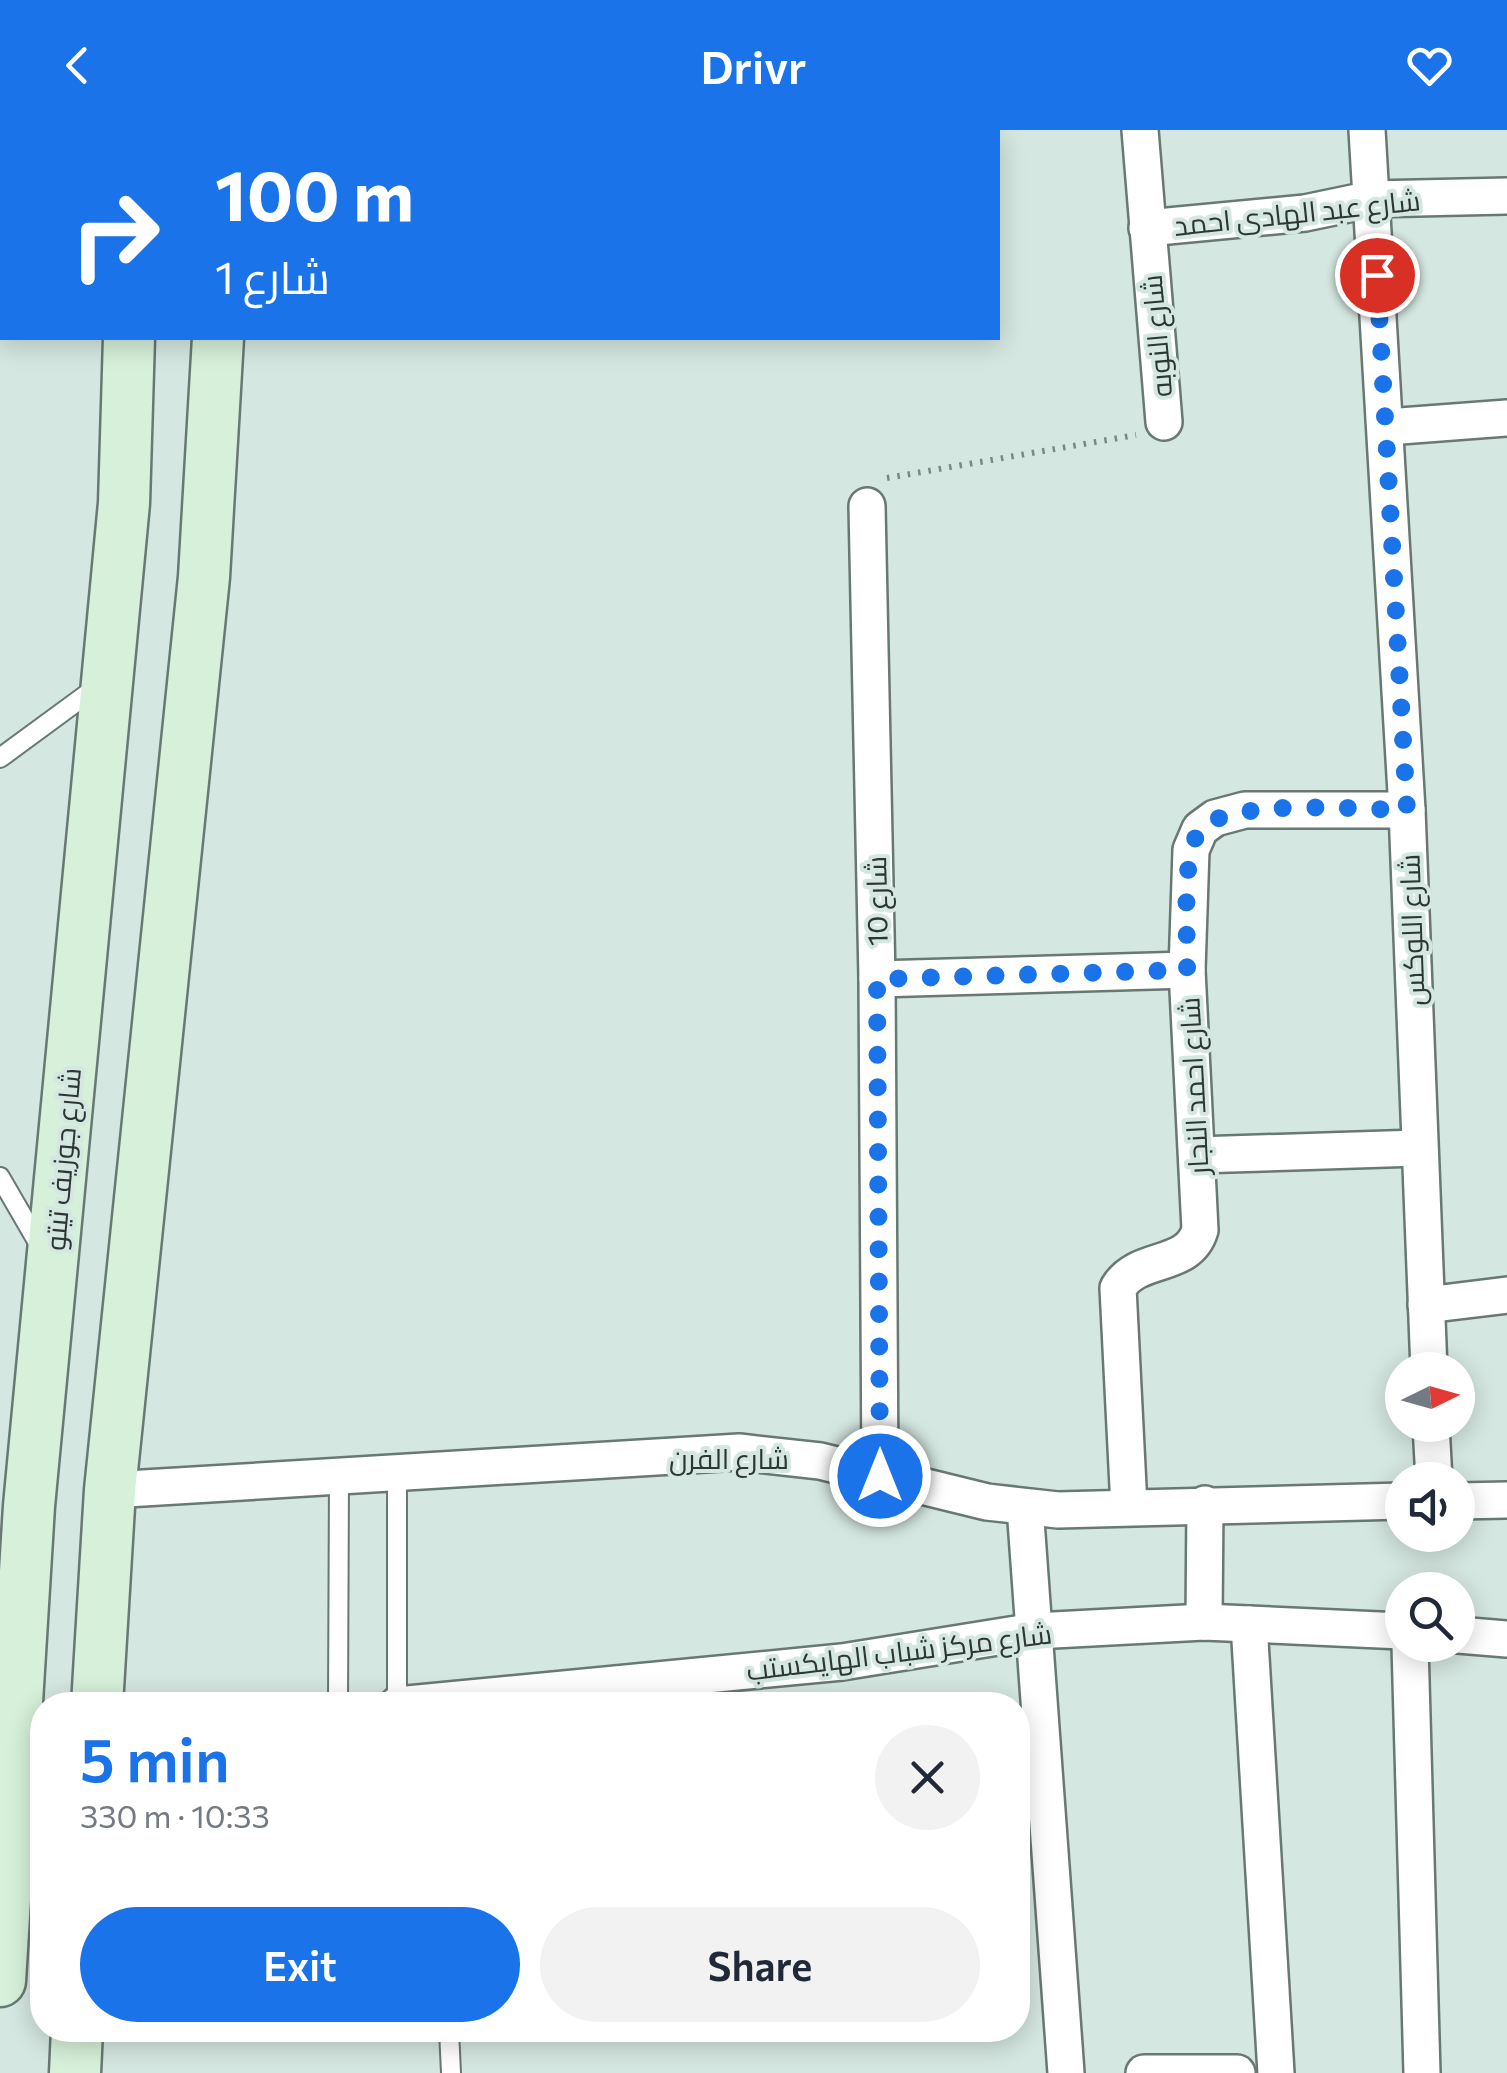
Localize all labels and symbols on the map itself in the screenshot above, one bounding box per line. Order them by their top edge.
street label: شارع عبد الهادى احمد [1172,182,1422,245]
pin [1335,233,1420,318]
street label: شارع النوبه [1134,273,1181,399]
street label: شارع اللوكس [1391,853,1434,1007]
street label: شارع 10 [858,856,897,946]
street label: شارع احمد النجار [1171,996,1218,1178]
street label: شارع جوزيف تيتو [37,1066,90,1252]
north arrow [1385,1352,1475,1442]
position arrow [828,1424,932,1528]
street label: شارع الفرن [669,1441,789,1478]
street label: شارع مركز شباب الهايكستب [744,1615,1054,1690]

